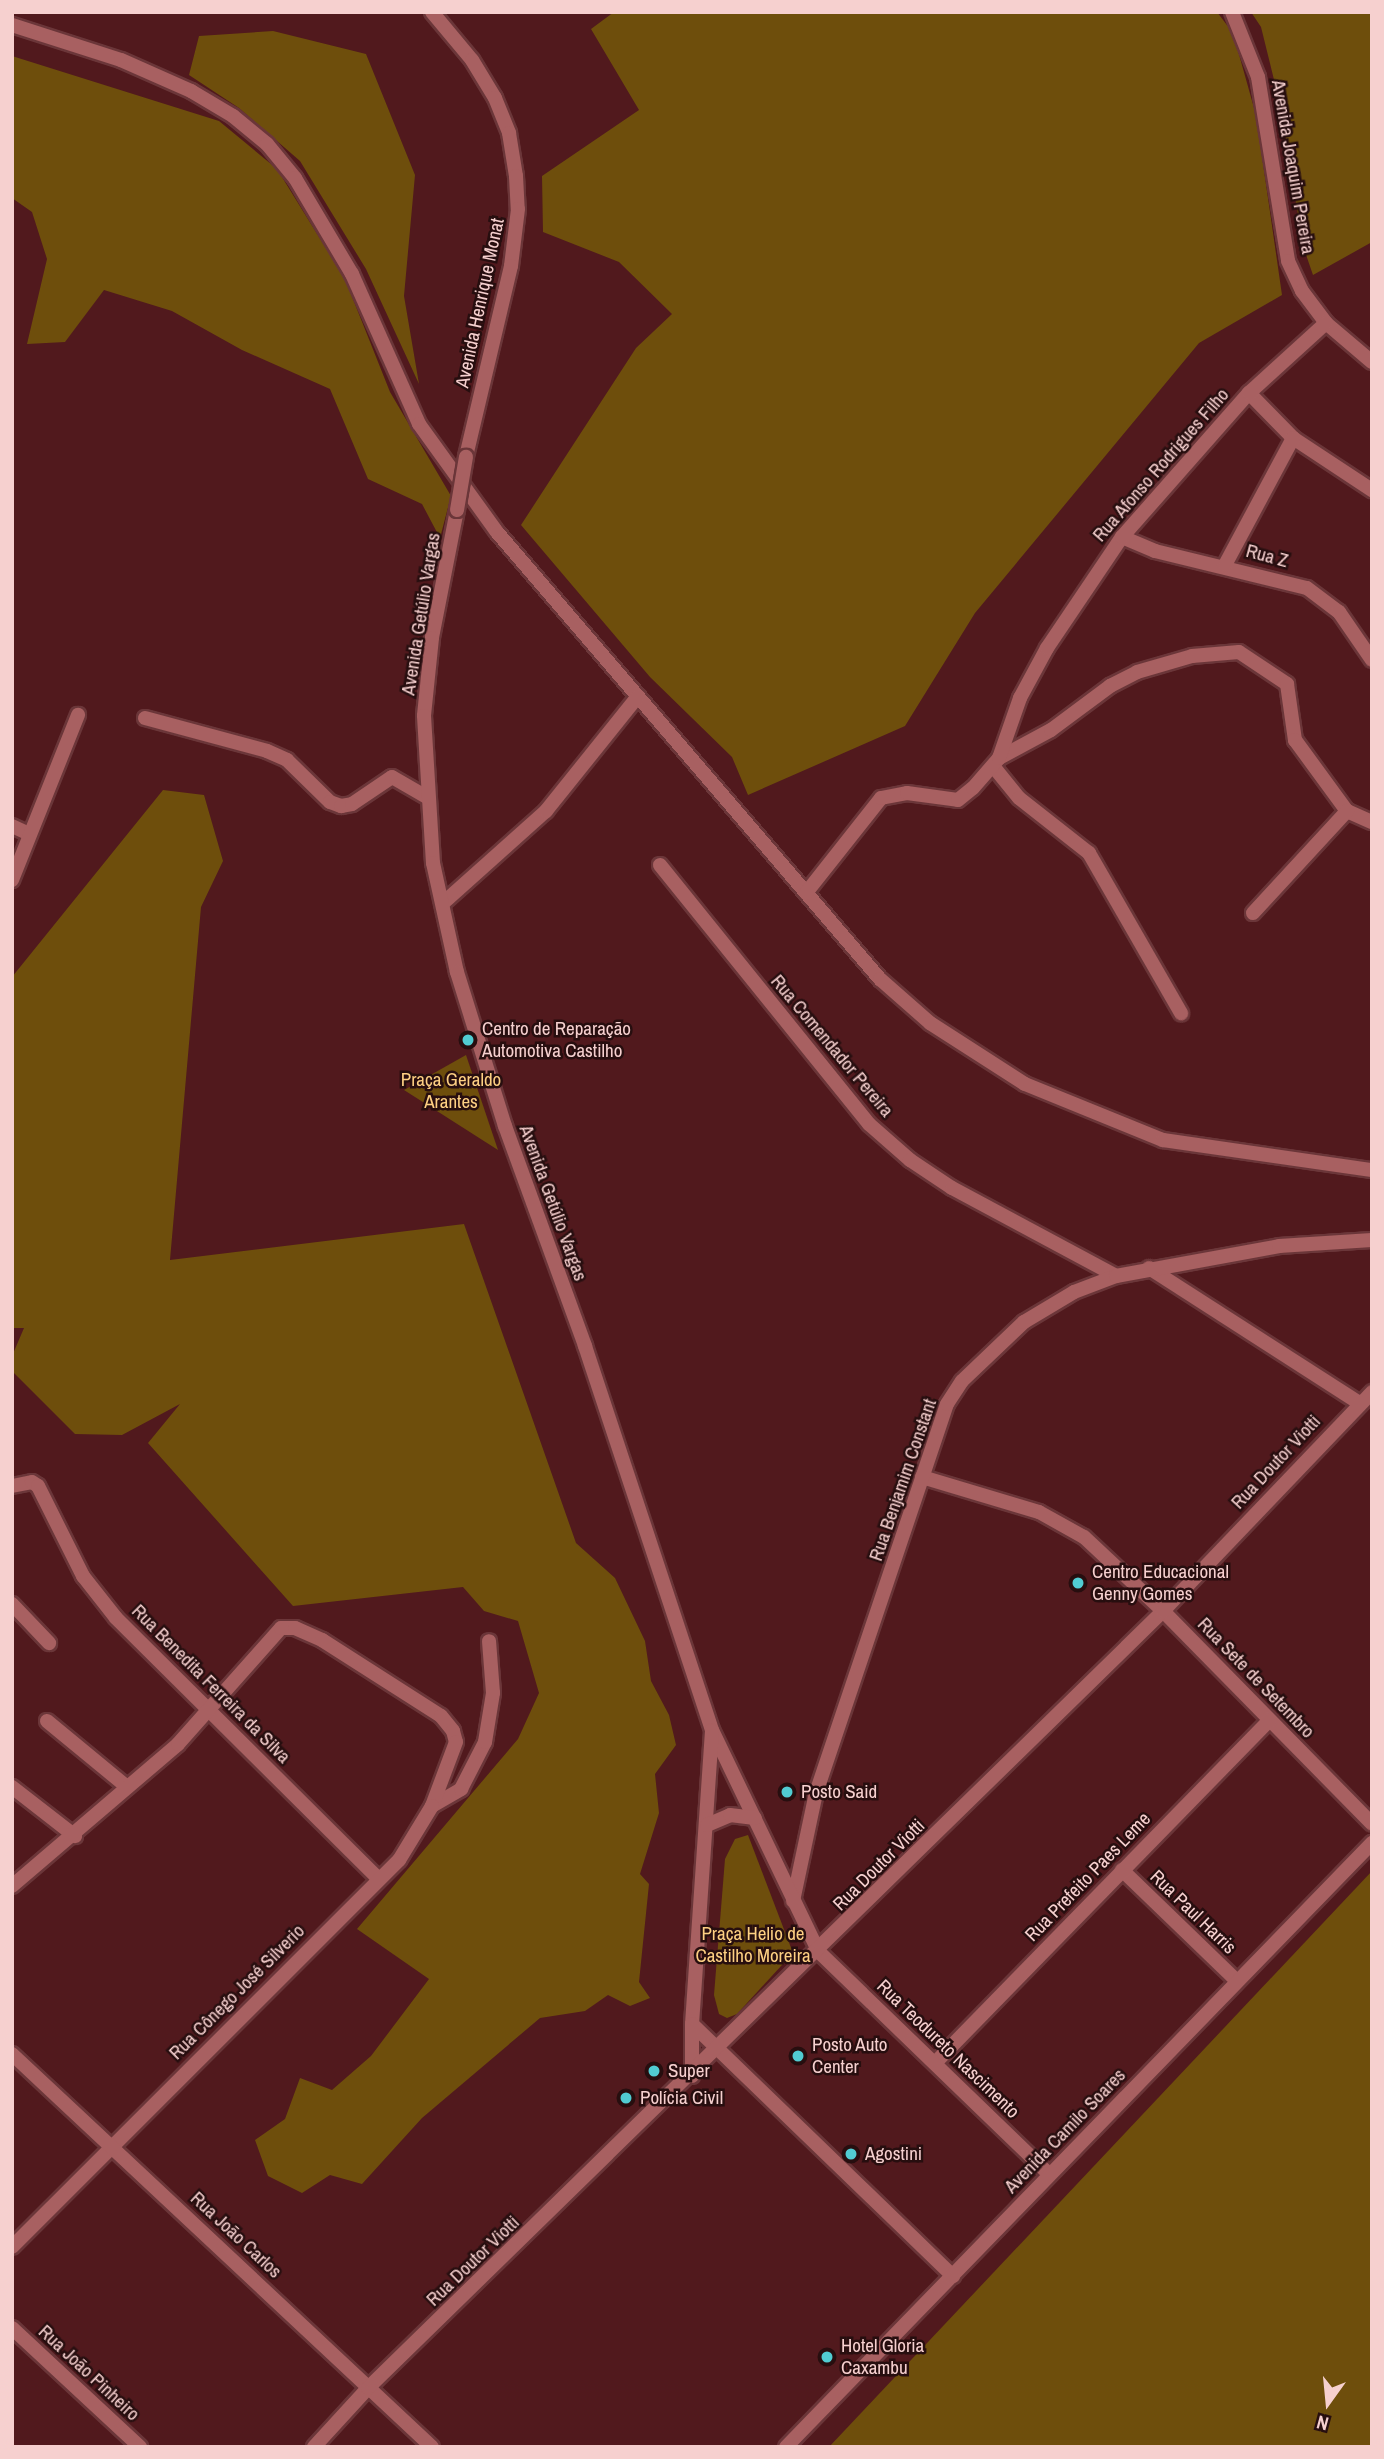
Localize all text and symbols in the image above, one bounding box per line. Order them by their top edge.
street label: Avenida Joaquim Pereira [1266,78,1320,256]
street label: Avenida Henrique Monat [451,216,509,390]
street label: Rua Afonso Rodrigues Filho [1088,383,1234,547]
street label: Avenida Getúlio Vargas [397,531,445,697]
street label: Rua Z [1244,539,1290,573]
street label: Rua Comendador Pereira [766,970,898,1122]
place label: Centro de Reparação Automotiva Castilho [482,1018,631,1062]
marker: Centro de Reparação Automotiva Castilho [460,1032,476,1048]
park label: Praça Geraldo Arantes [401,1069,501,1113]
street label: Avenida Getúlio Vargas [514,1122,592,1284]
street label: Rua Benjamim Constant [865,1396,941,1564]
street label: Rua Doutor Viotti [1227,1410,1325,1514]
place label: Centro Educacional Genny Gomes [1092,1561,1229,1605]
marker: Centro Educacional Genny Gomes [1070,1575,1086,1591]
street label: Rua Benedita Ferreira da Silva [127,1600,295,1768]
street label: Rua Sete de Setembro [1193,1613,1319,1743]
place label: Posto Said [801,1781,877,1803]
marker: Posto Said [779,1784,795,1800]
street label: Rua Prefeito Paes Leme [1021,1808,1155,1946]
street label: Rua Doutor Viotti [828,1814,930,1916]
street label: Rua Paul Harris [1145,1865,1241,1959]
street label: Rua Cônego José Silverio [165,1920,309,2064]
park label: Praça Helio de Castilho Moreira [695,1923,811,1967]
street label: Rua Teodureto Nascimento [872,1975,1024,2123]
place label: Posto Auto Center [812,2034,888,2078]
marker: Posto Auto Center [790,2048,806,2064]
place label: Super [668,2060,710,2082]
marker: Super [646,2063,662,2079]
street label: Avenida Camilo Soares [1000,2064,1130,2198]
place label: Polícia Civil [640,2087,723,2109]
marker: Polícia Civil [618,2090,634,2106]
place label: Agostini [865,2143,922,2165]
marker: Agostini [843,2146,859,2162]
street label: Rua João Carlos [186,2187,286,2283]
street label: Rua Doutor Viotti [422,2211,524,2311]
street label: Rua João Pinheiro [34,2320,144,2426]
place label: Hotel Gloria Caxambu [841,2335,924,2379]
marker: Hotel Gloria Caxambu [819,2349,835,2365]
north arrow [1293,2368,1363,2438]
text: N [1314,2409,1331,2437]

